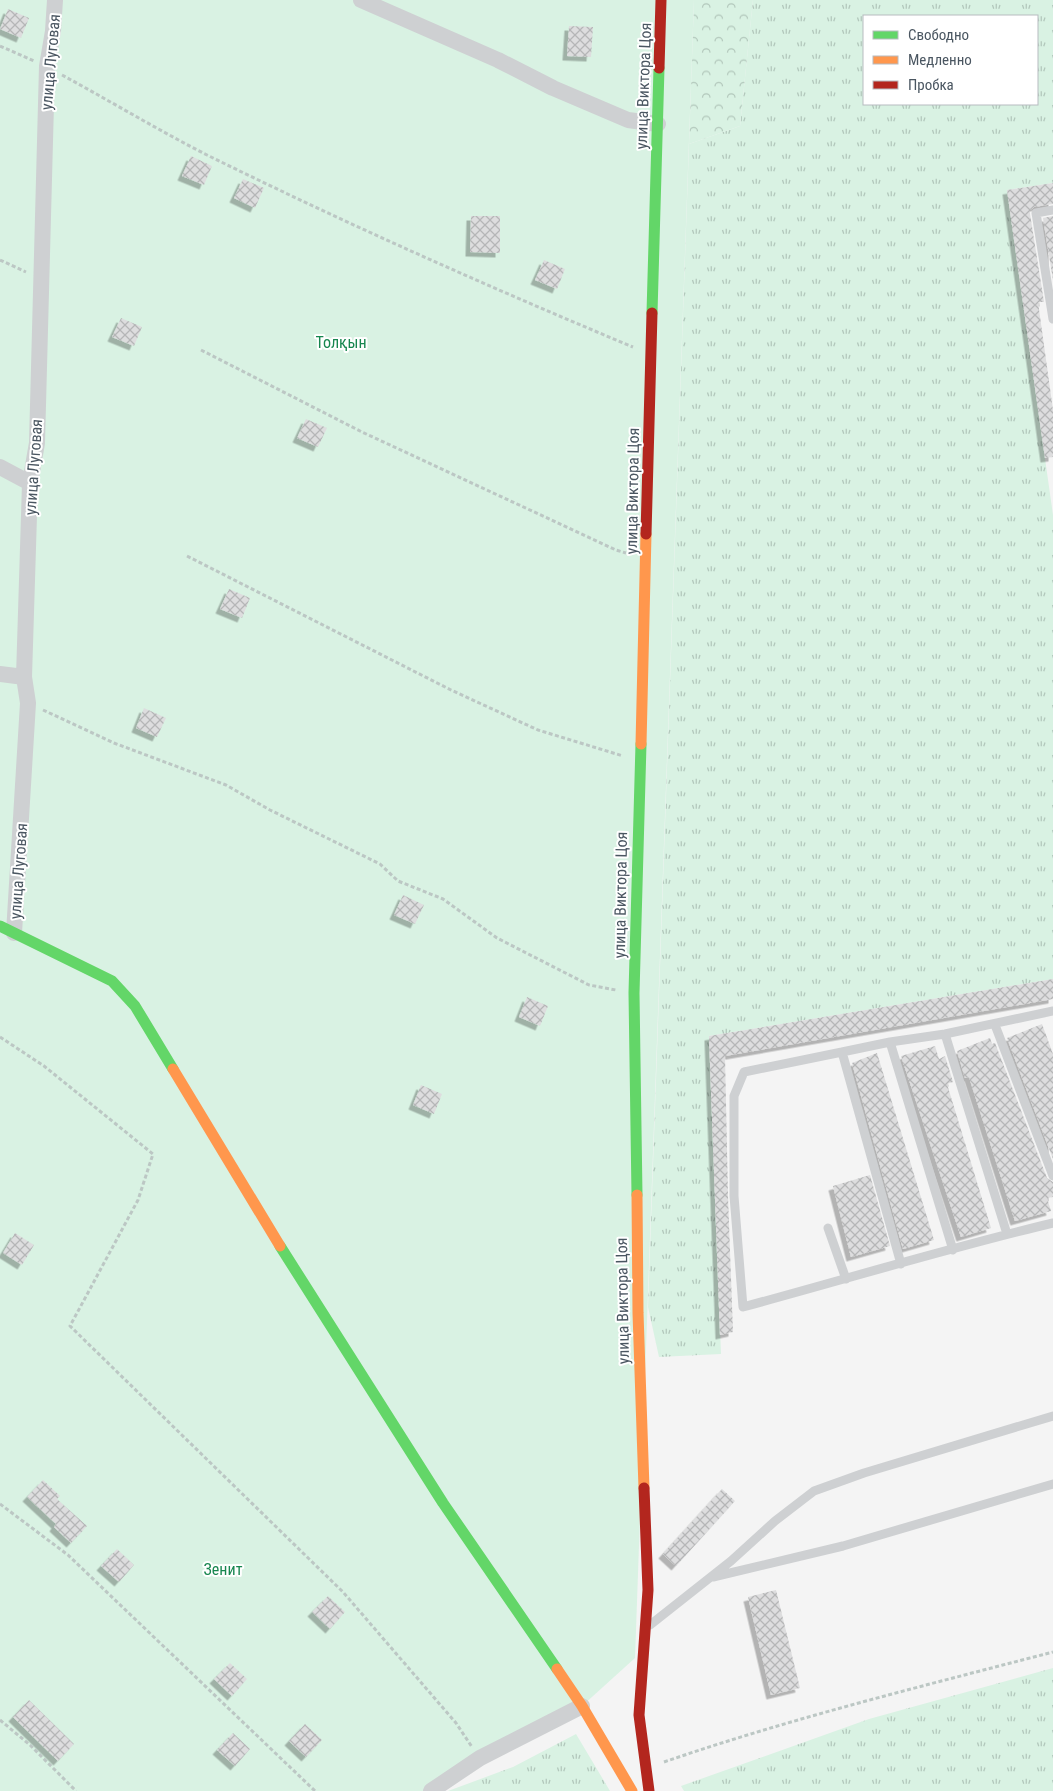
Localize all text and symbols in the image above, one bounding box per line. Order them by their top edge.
street label: улица Луговая [37,13,64,111]
legend [863,15,1038,105]
street label: улица Виктора Цоя [632,22,655,150]
text: Свободно [908,26,969,44]
text: Медленно [908,51,972,69]
text: Пробка [908,76,954,94]
park label: Толқын [315,333,367,352]
street label: улица Луговая [21,418,46,516]
street label: улица Виктора Цоя [622,428,643,555]
street label: улица Луговая [6,822,31,920]
street label: улица Виктора Цоя [610,832,631,959]
street label: улица Виктора Цоя [612,1237,633,1364]
park label: Зенит [204,1560,243,1579]

